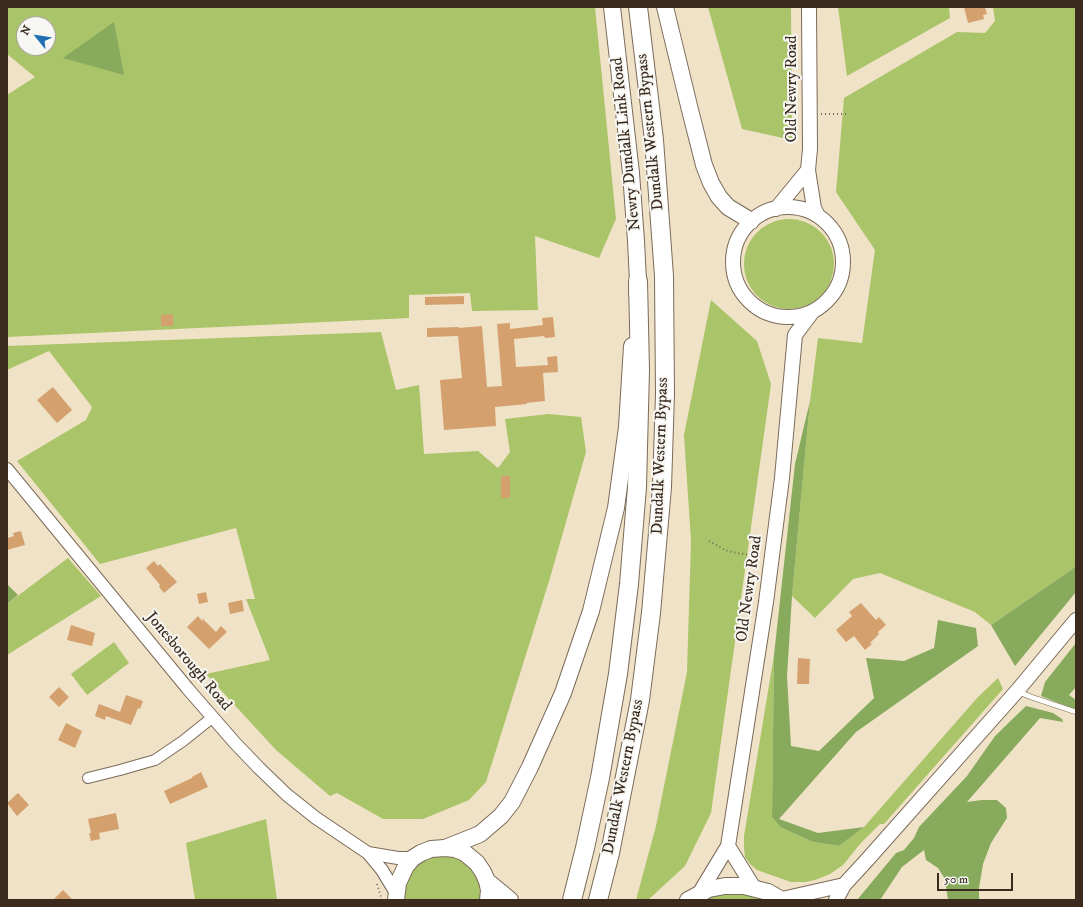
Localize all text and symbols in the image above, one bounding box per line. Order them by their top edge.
north arrow [16,16,56,56]
text: N [18,23,35,38]
street label: Old Newry Road [783,35,803,143]
street label: Dundalk Western Bypass [633,53,669,211]
street label: Newry Dundalk Link Road [608,56,646,232]
street label: Dundalk Western Bypass [649,377,673,535]
street label: Old Newry Road [733,535,767,643]
street label: Jonesborough Road [141,609,235,715]
street label: Dundalk Western Bypass [600,698,648,856]
scale bar [939,865,1015,891]
text: 50 m [944,872,968,887]

